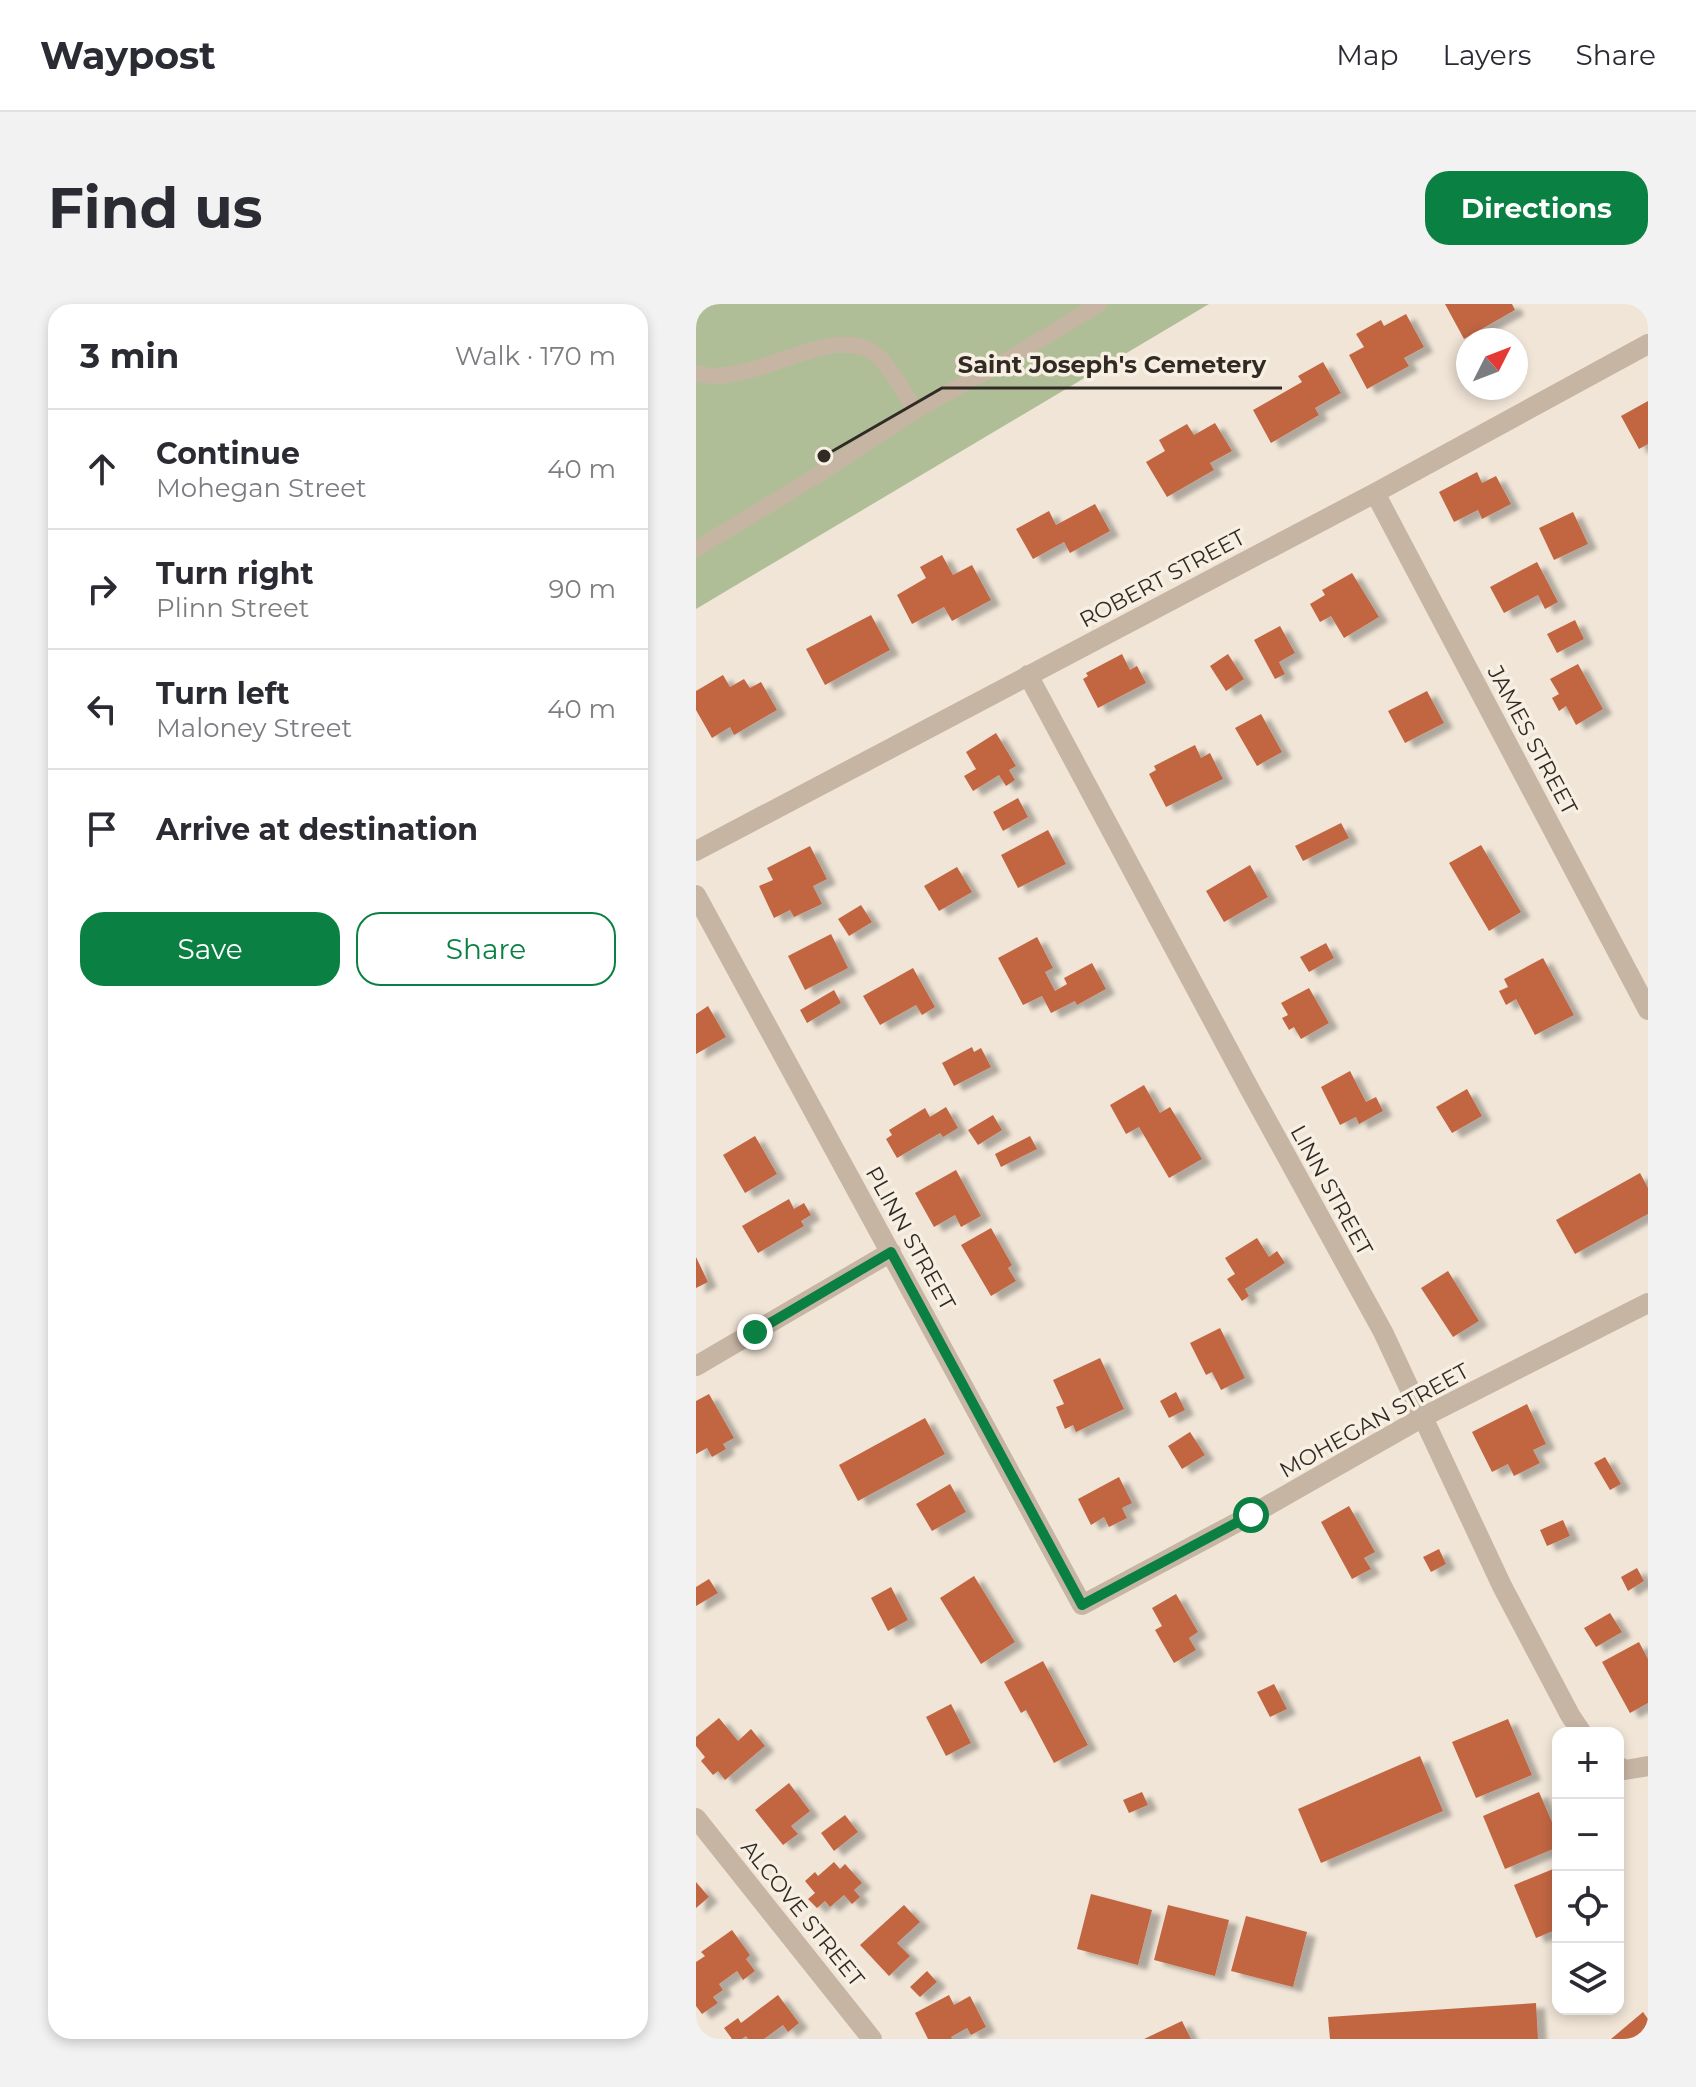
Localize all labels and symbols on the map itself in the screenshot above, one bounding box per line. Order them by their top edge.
north arrow [1456,328,1528,400]
callout: Saint Joseph's Cemetery [942,340,1282,388]
text: Saint Joseph's Cemetery [958,350,1267,379]
street label: ROBERT STREET [1075,523,1250,633]
street label: JAMES STREET [1481,660,1583,820]
street label: LINN STREET [1285,1120,1379,1261]
street label: PLINN STREET [860,1161,961,1315]
route end [737,1314,773,1350]
street label: MOHEGAN STREET [1275,1357,1474,1484]
route start [1233,1497,1269,1533]
street label: ALCOVE STREET [735,1835,870,1992]

